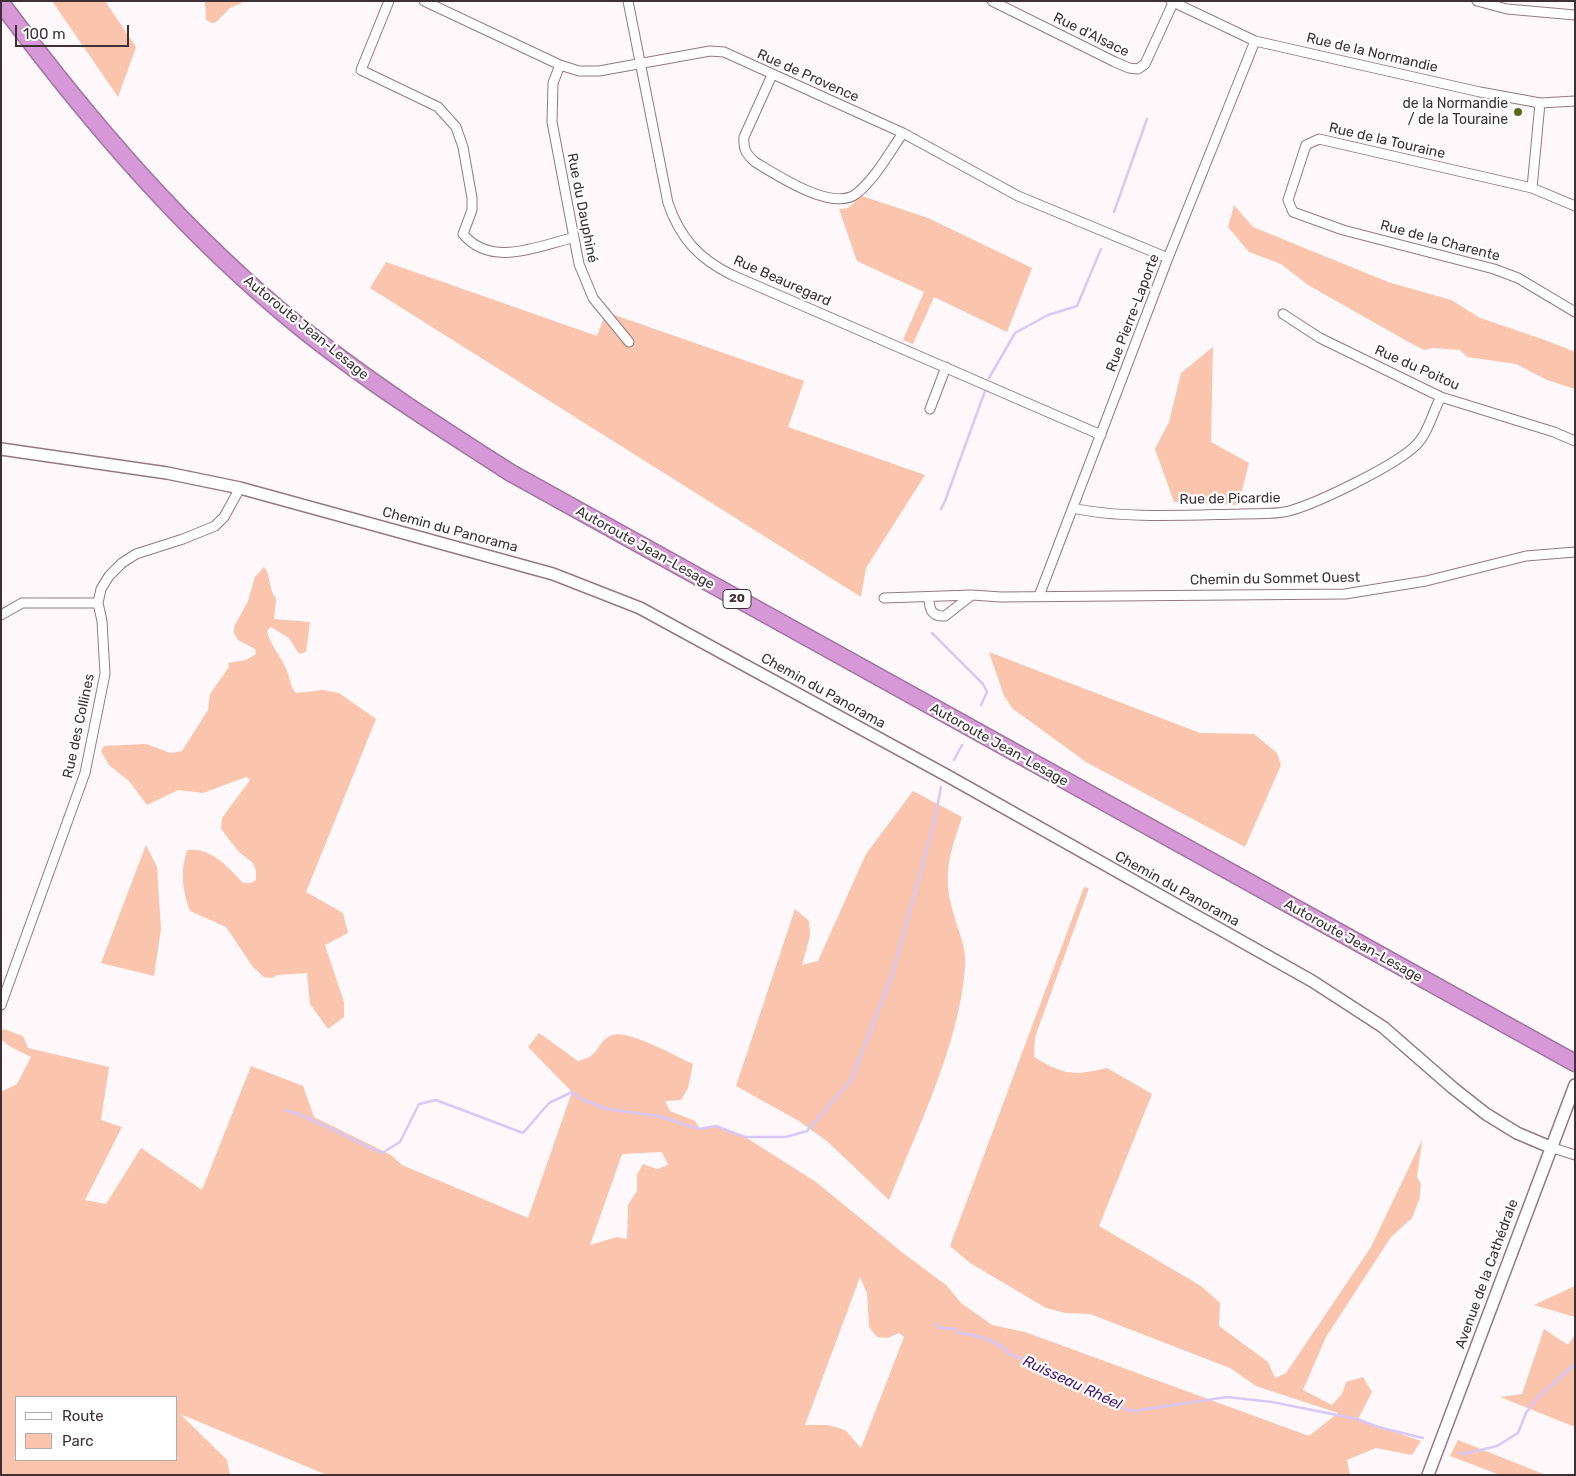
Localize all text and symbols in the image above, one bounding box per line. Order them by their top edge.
street label: Rue d'Alsace [1050,9,1132,61]
scale bar [18,15,131,47]
text: 100 m [23,25,65,43]
street label: Rue de la Normandie [1305,30,1439,76]
street label: Rue de Provence [754,46,862,106]
place label: de la Normandie / de la Touraine [1403,96,1508,128]
marker: de la Normandie / de la Touraine [1512,106,1524,118]
street label: Rue de la Touraine [1327,119,1447,163]
street label: Rue du Dauphiné [563,152,601,264]
street label: Rue de la Charente [1378,217,1502,265]
street label: Rue Beauregard [731,252,833,310]
street label: Rue Pierre-Laporte [1103,252,1163,374]
street label: Autoroute Jean-Lesage [240,272,372,384]
street label: Rue du Poitou [1372,342,1462,394]
street label: Rue de Picardie [1179,490,1281,508]
street label: Autoroute Jean-Lesage [573,503,717,593]
street label: Chemin du Panorama [380,504,520,556]
street label: Chemin du Sommet Ouest [1190,569,1360,589]
road number: 20 [723,590,751,608]
street label: Chemin du Panorama [758,650,888,732]
street label: Rue des Collines [60,672,98,780]
street label: Autoroute Jean-Lesage [927,700,1071,790]
street label: Chemin du Panorama [1112,848,1242,930]
street label: Autoroute Jean-Lesage [1281,896,1425,986]
street label: Avenue de la Cathédrale [1452,1197,1522,1351]
water label: Ruisseau Rhéel [1020,1352,1124,1414]
legend [15,1396,178,1461]
text: Route [62,1407,104,1425]
text: Parc [62,1432,94,1450]

